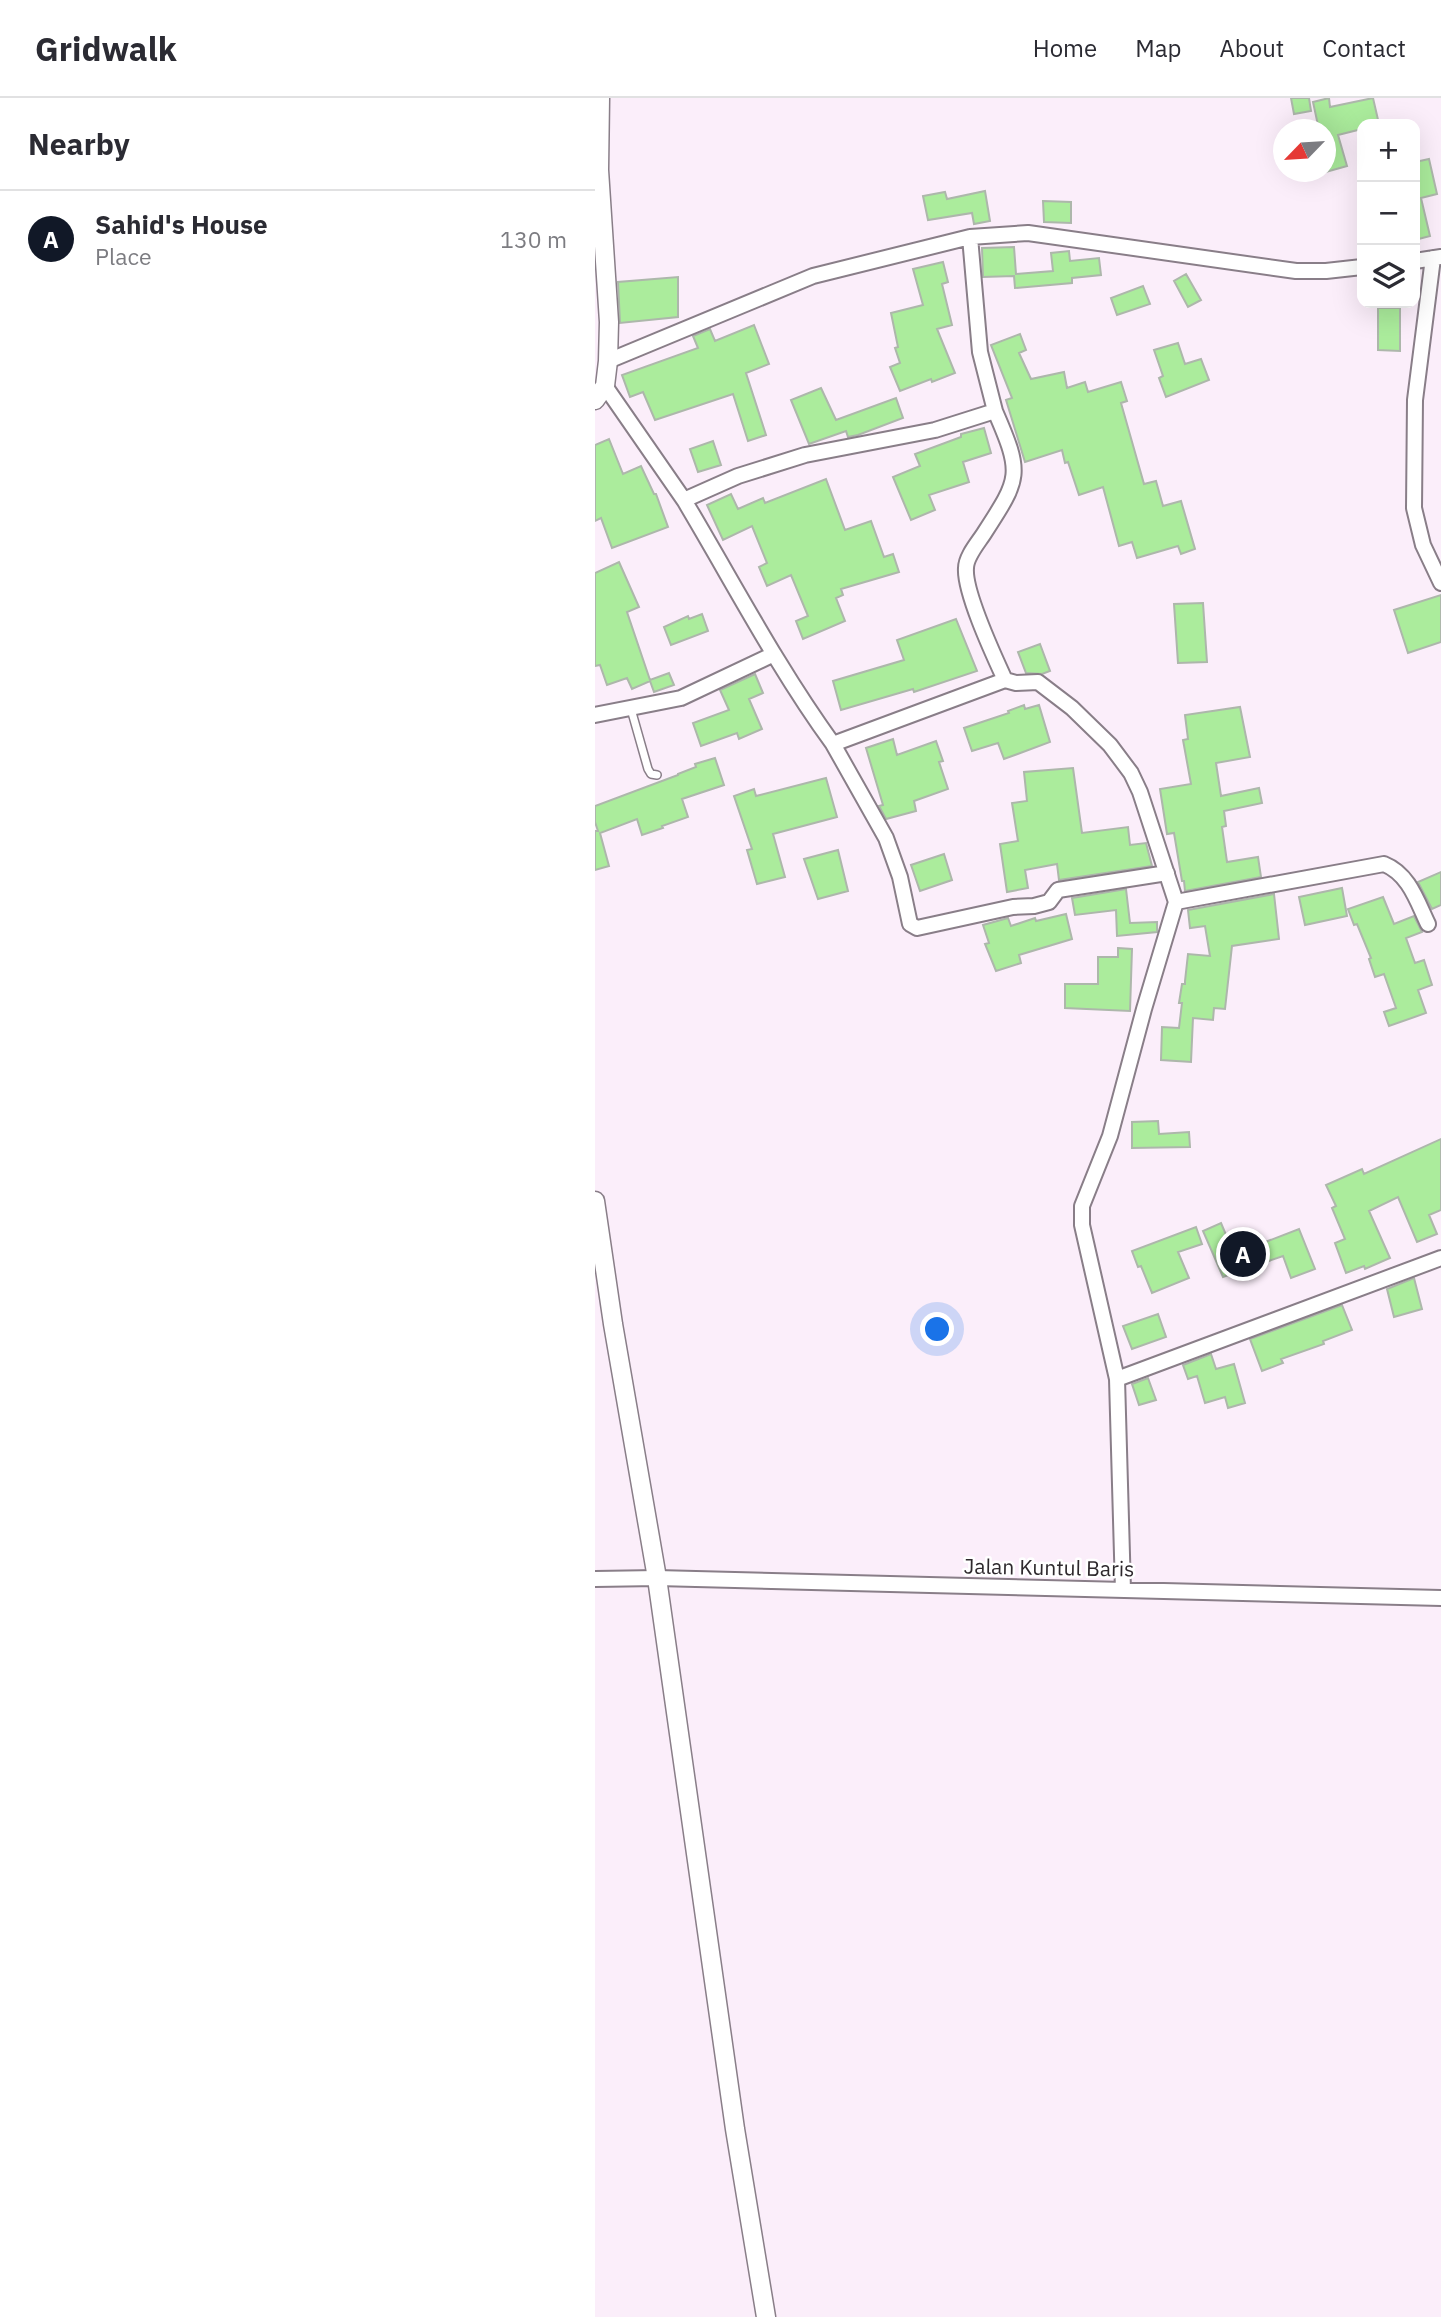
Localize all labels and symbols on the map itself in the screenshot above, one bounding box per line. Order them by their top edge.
north arrow [1273,119,1336,182]
pin: A [1220,1228,1266,1280]
your location [920,1312,954,1346]
street label: Jalan Kuntul Baris [963,1552,1135,1582]

